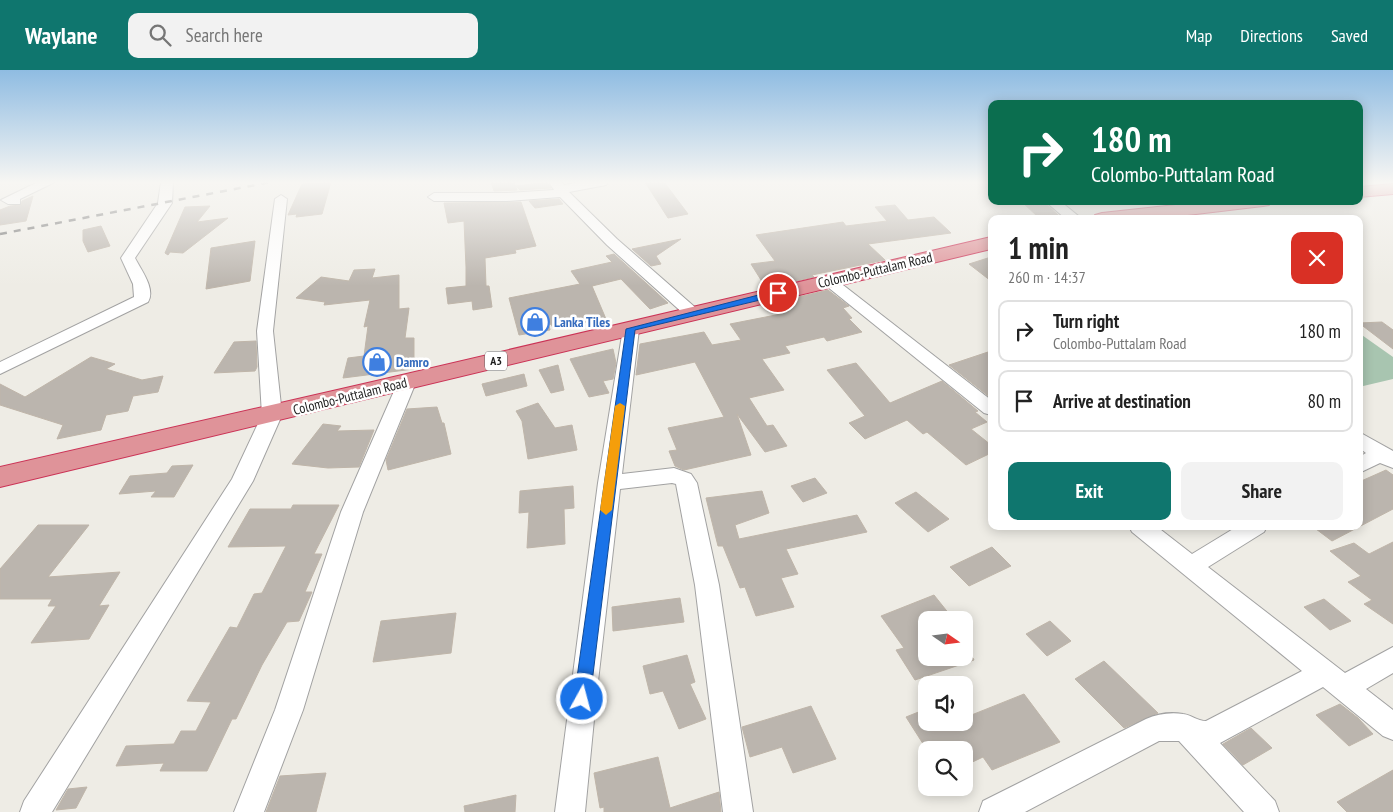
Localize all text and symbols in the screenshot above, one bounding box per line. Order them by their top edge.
search box [128,13,478,58]
text: Waylane [25,20,98,51]
icon: search [146,21,174,49]
text: Search here [186,23,263,47]
text: Map [1186,24,1212,47]
text: Directions [1240,24,1303,47]
text: Saved [1331,24,1368,47]
text: 180 m [1091,116,1172,162]
icon: right [1008,120,1073,185]
text: Colombo-Puttalam Road [1091,160,1275,188]
text: 1 min [1008,228,1069,267]
button: close [1291,232,1343,284]
street label: Colombo-Puttalam Road [816,248,934,292]
text: 260 m · 14:37 [1008,267,1086,287]
pin [757,272,799,314]
icon: arrive [764,279,792,307]
shop icon: Lanka Tiles [520,307,550,337]
text: Turn right [1053,309,1119,333]
place label: Lanka Tiles [554,313,610,331]
icon: right [1010,317,1038,345]
text: 180 m [1299,319,1341,343]
text: Colombo-Puttalam Road [1053,333,1187,353]
shop icon: Damro [362,347,392,377]
road number: A3 [485,352,507,370]
place label: Damro [396,353,429,371]
street label: Colombo-Puttalam Road [291,373,409,419]
icon: arrive [1010,387,1038,415]
text: Arrive at destination [1053,389,1191,413]
text: 80 m [1308,389,1341,413]
button: Exit [1008,462,1171,520]
button: Share [1181,462,1343,520]
north arrow [918,611,972,666]
map controls [918,611,973,796]
position arrow [555,672,607,724]
button: sound [918,676,973,731]
button: search [918,741,973,796]

